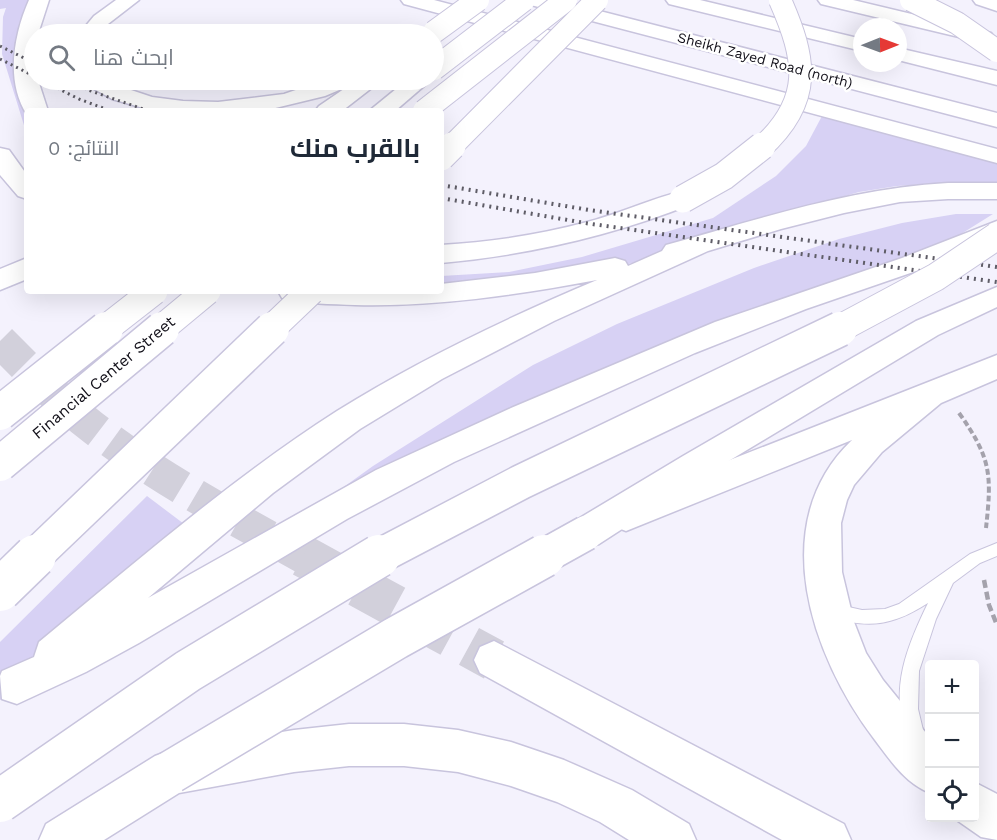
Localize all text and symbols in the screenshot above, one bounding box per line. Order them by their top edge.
north arrow [853,18,907,72]
search box [24,24,444,90]
street label: Sheikh Zayed Road (north) [676,29,854,91]
icon: search [45,41,78,74]
text: ابحث هنا [93,45,174,70]
text: بالقرب منك [290,133,420,163]
text: النتائج: 0 [48,136,120,160]
street label: Financial Center Street [28,312,179,443]
map controls [925,660,979,822]
button: + [925,660,979,714]
button: − [925,714,979,768]
button: locate [925,768,979,822]

